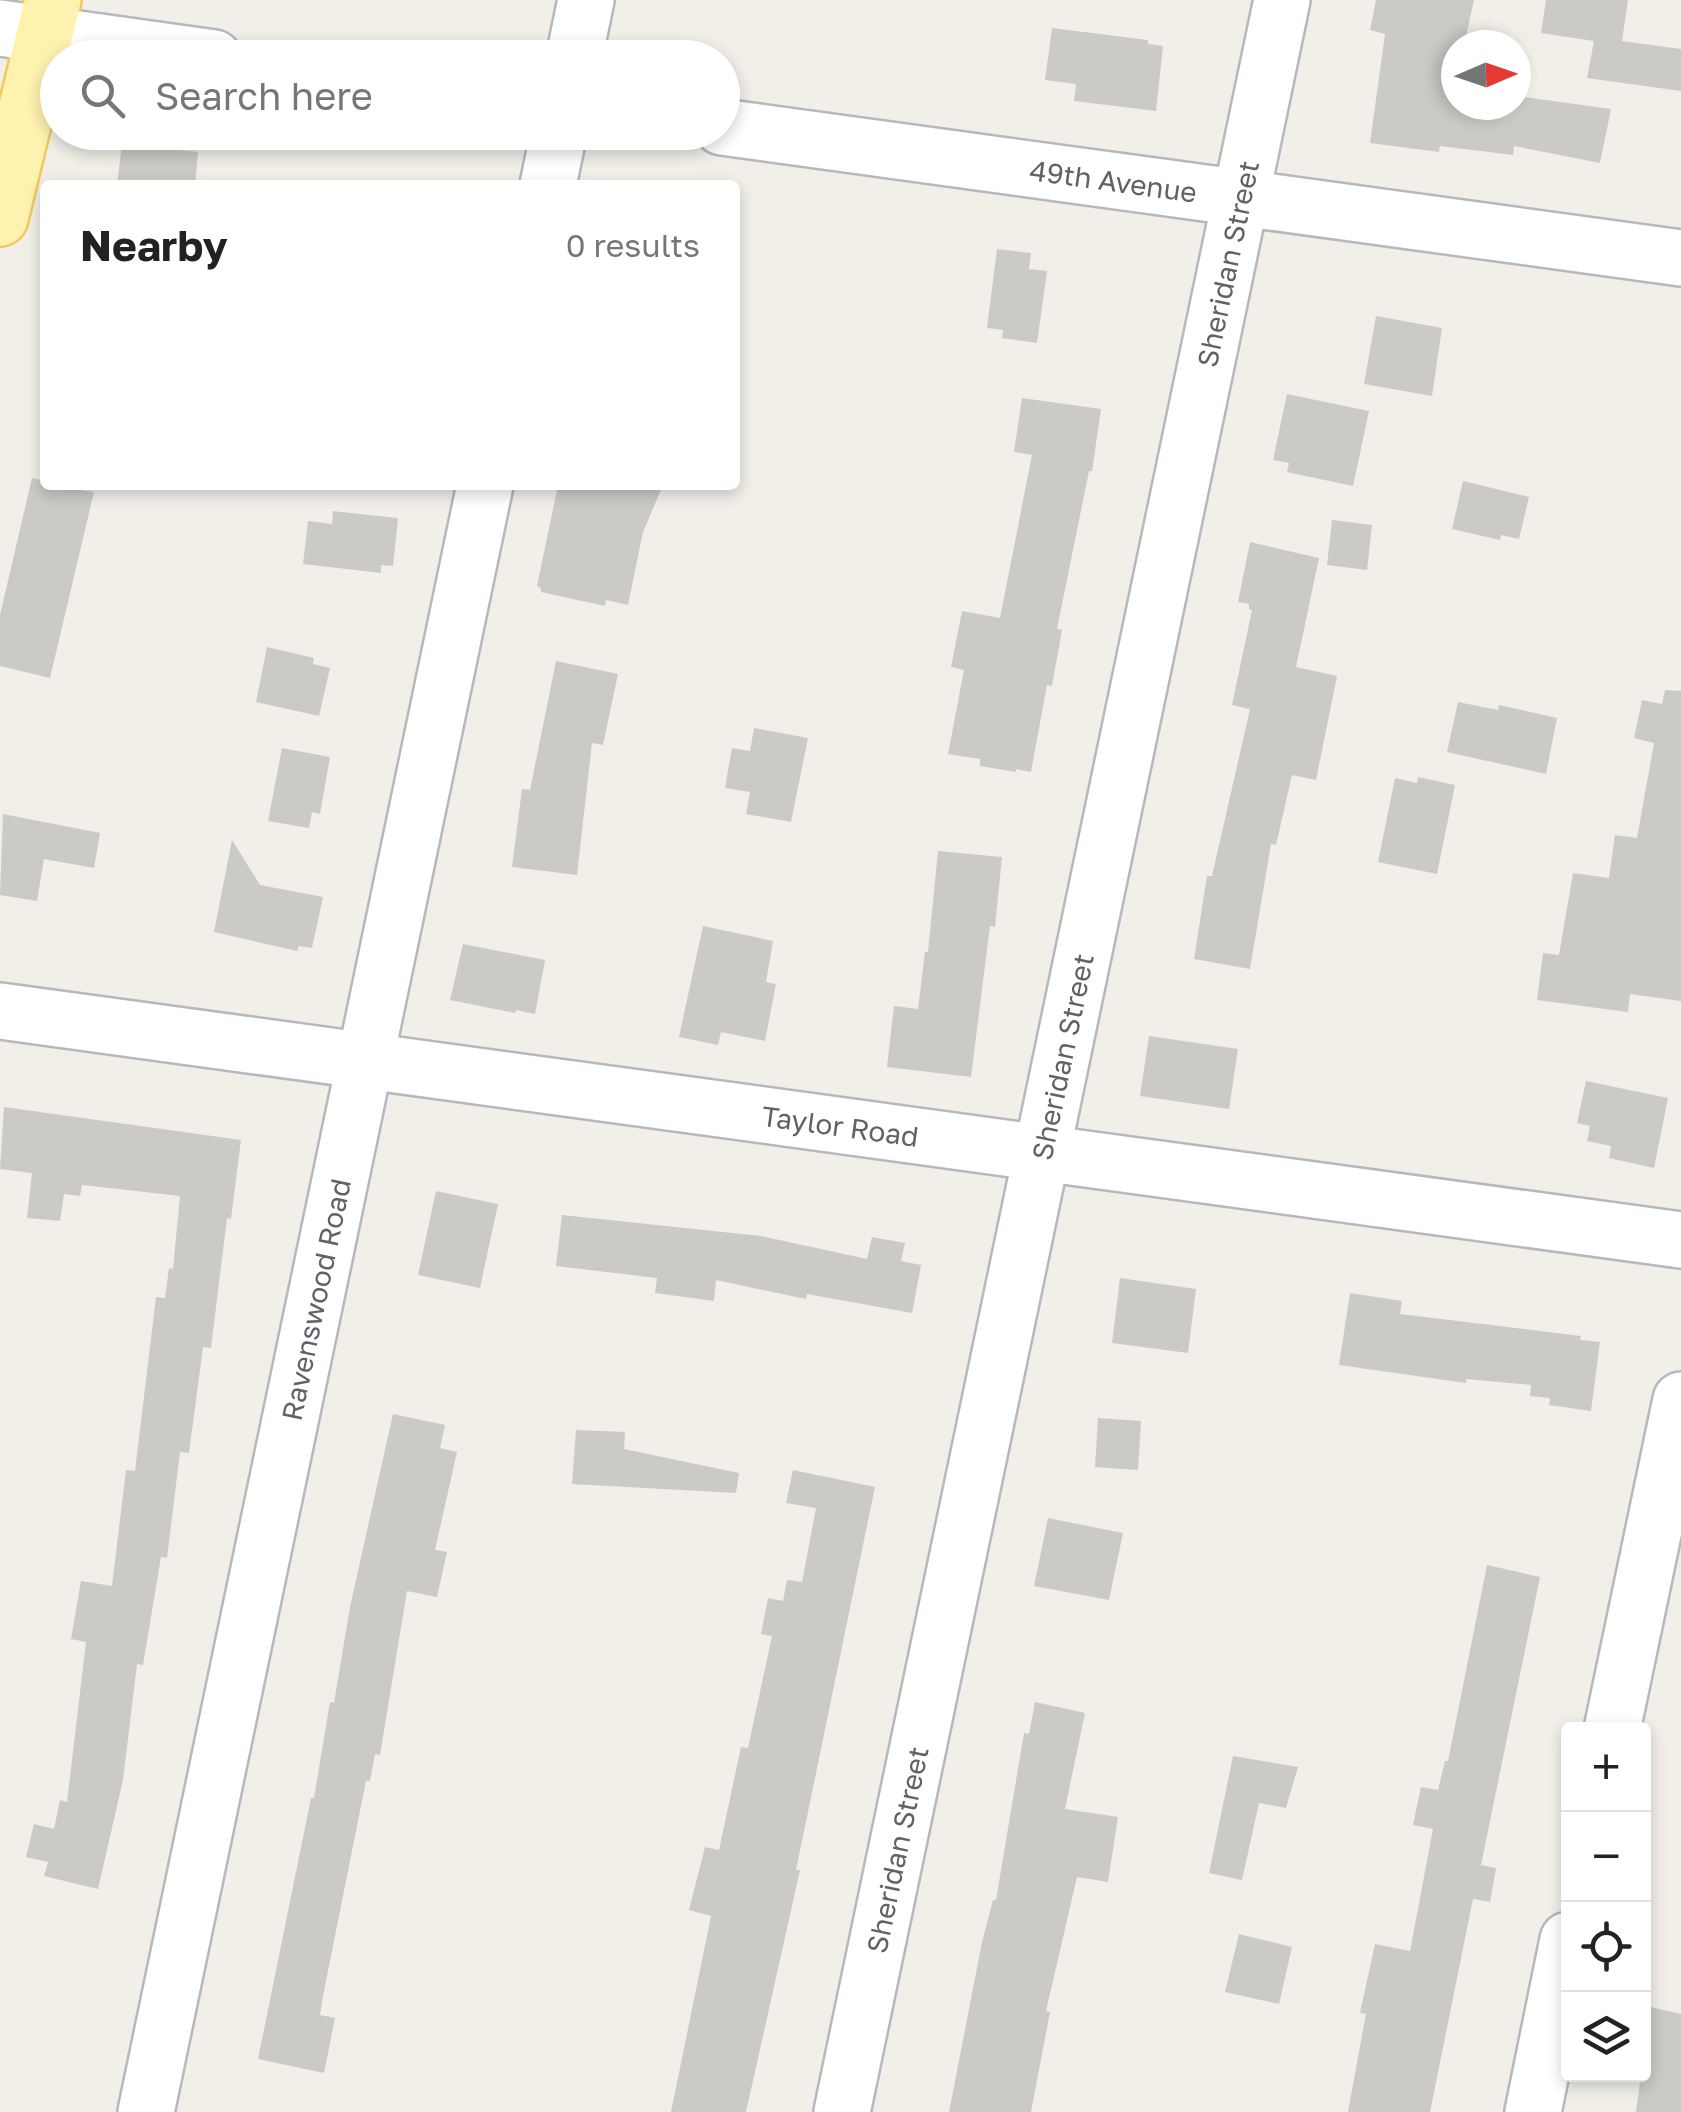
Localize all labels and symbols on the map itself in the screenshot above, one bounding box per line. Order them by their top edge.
north arrow [1441,30,1531,120]
street label: 49th Avenue [1028,153,1199,208]
street label: Sheridan Street [1189,157,1265,370]
street label: Sheridan Street [1024,950,1099,1163]
street label: Taylor Road [760,1098,921,1152]
street label: Ravenswood Road [274,1175,357,1423]
street label: Sheridan Street [859,1743,934,1956]

